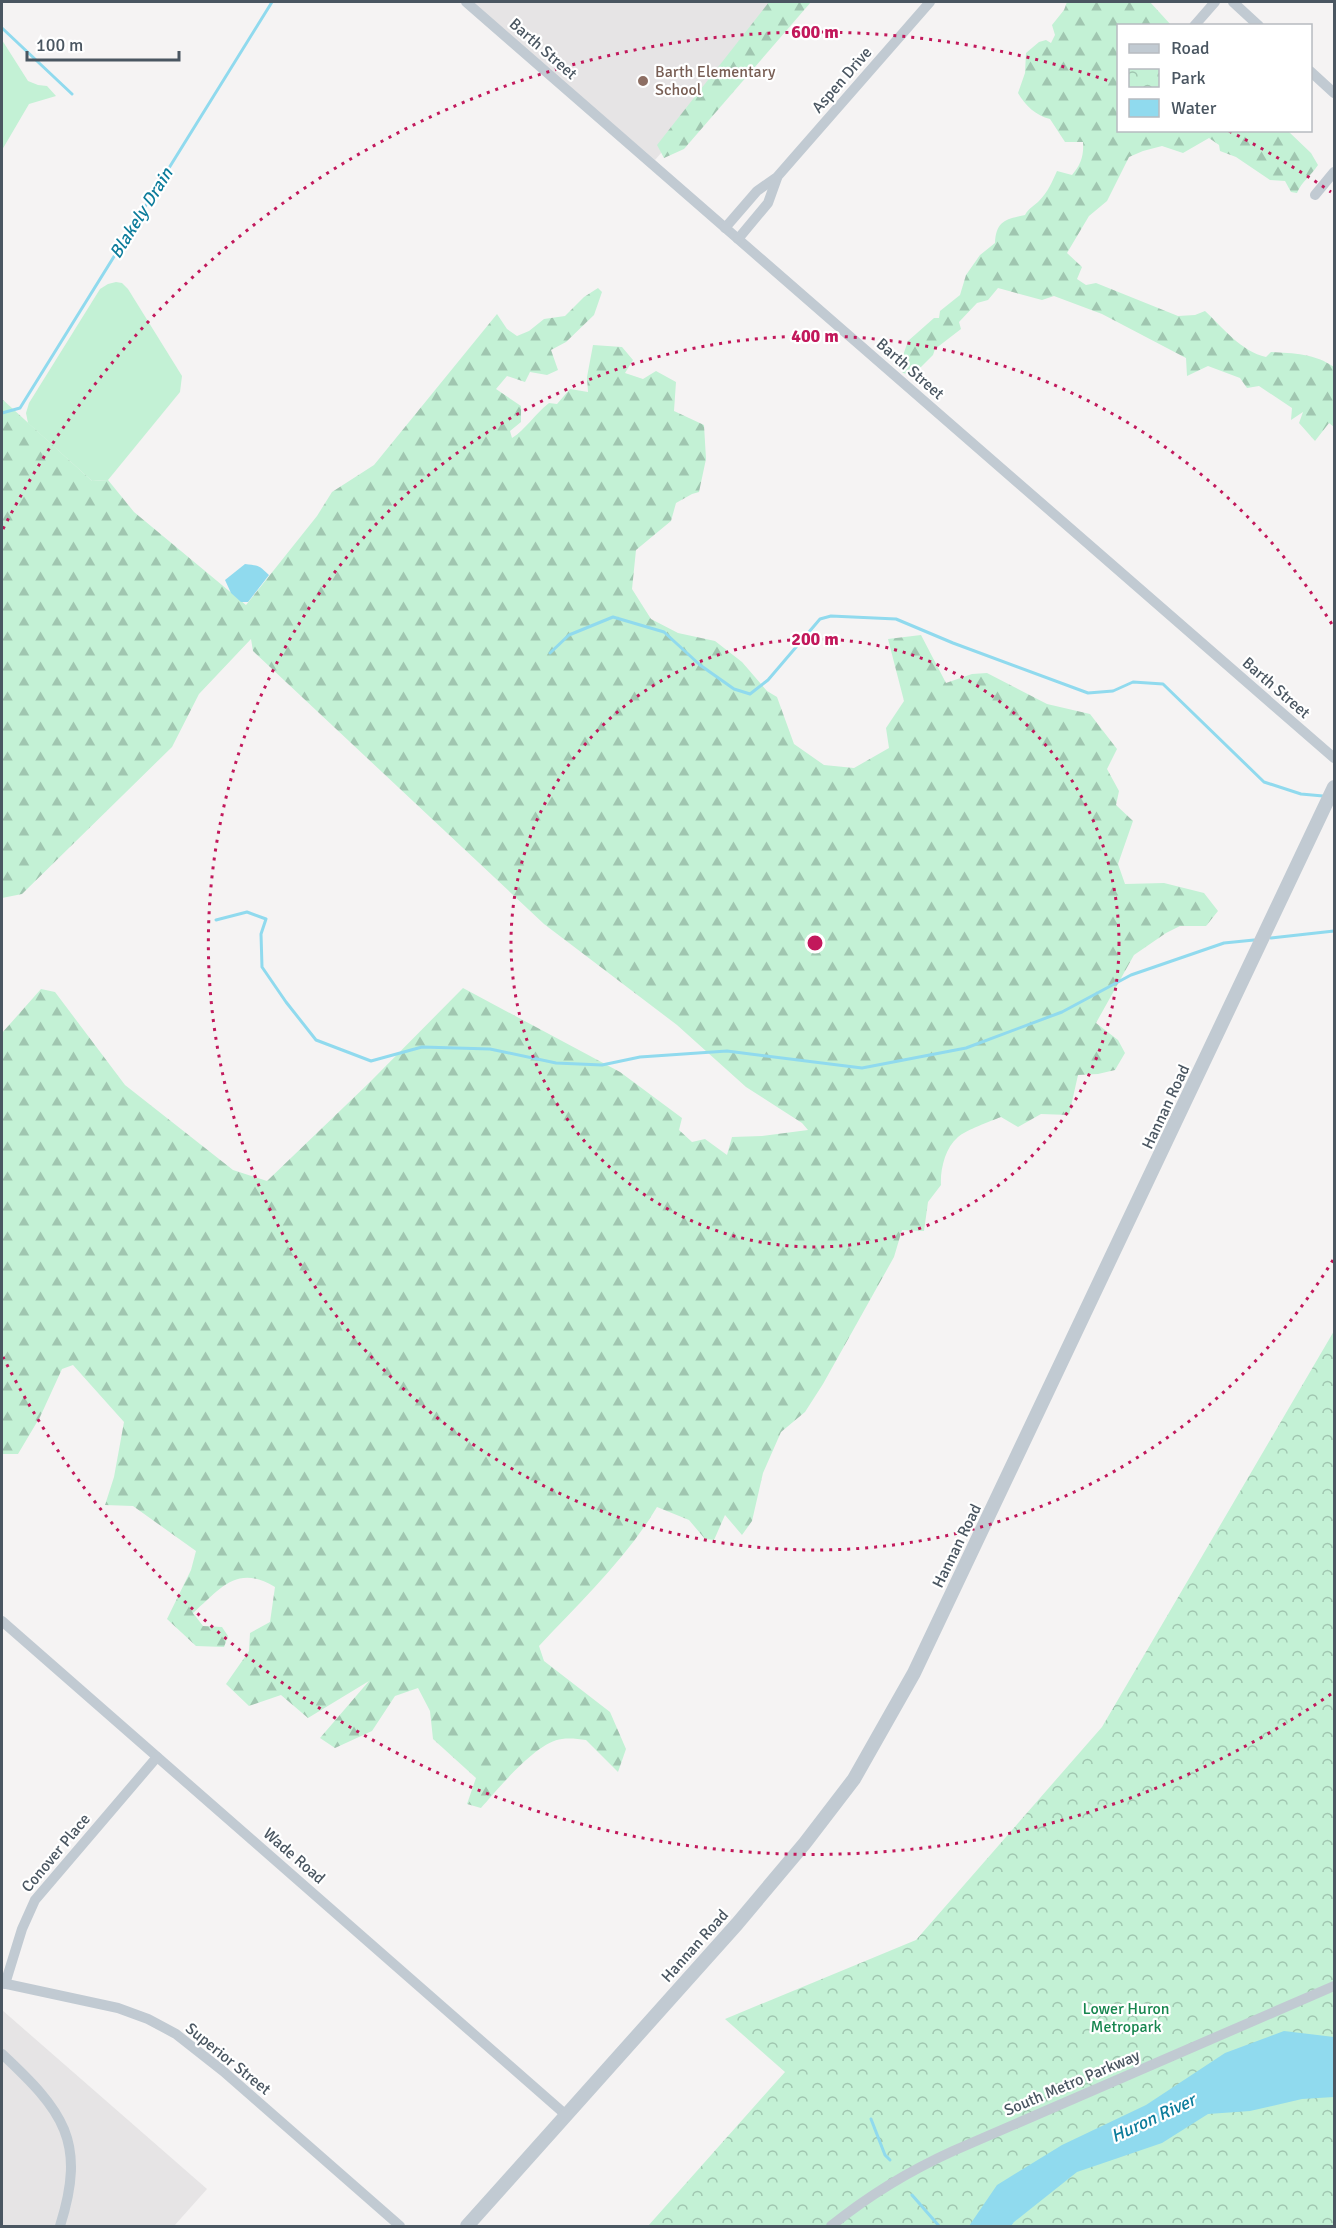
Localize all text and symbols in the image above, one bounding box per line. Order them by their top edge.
street label: Barth Street [505,14,581,84]
text: 600 m [791,21,839,43]
scale bar [27,24,178,62]
legend [1117,24,1312,132]
text: 100 m [36,34,83,56]
text: Road [1171,37,1210,59]
street label: Aspen Drive [808,43,876,117]
place label: Barth Elementary School [655,62,776,100]
text: Park [1171,67,1206,89]
marker: Barth Elementary School [636,74,650,88]
text: Water [1171,97,1217,119]
water label: Blakely Drain [105,163,178,262]
text: 400 m [791,325,839,347]
street label: Barth Street [872,334,948,404]
text: 200 m [791,628,839,650]
street label: Barth Street [1238,653,1314,723]
centre of rings [805,933,825,953]
street label: Hannan Road [1138,1062,1194,1152]
street label: Hannan Road [928,1501,986,1591]
street label: Conover Place [17,1810,95,1896]
street label: Wade Road [259,1824,329,1888]
street label: Hannan Road [657,1906,733,1986]
park label: Lower Huron Metropark [1082,1999,1170,2037]
street label: Superior Street [181,2018,275,2100]
street label: South Metro Parkway [1001,2045,1143,2121]
water label: Huron River [1107,2088,1201,2147]

